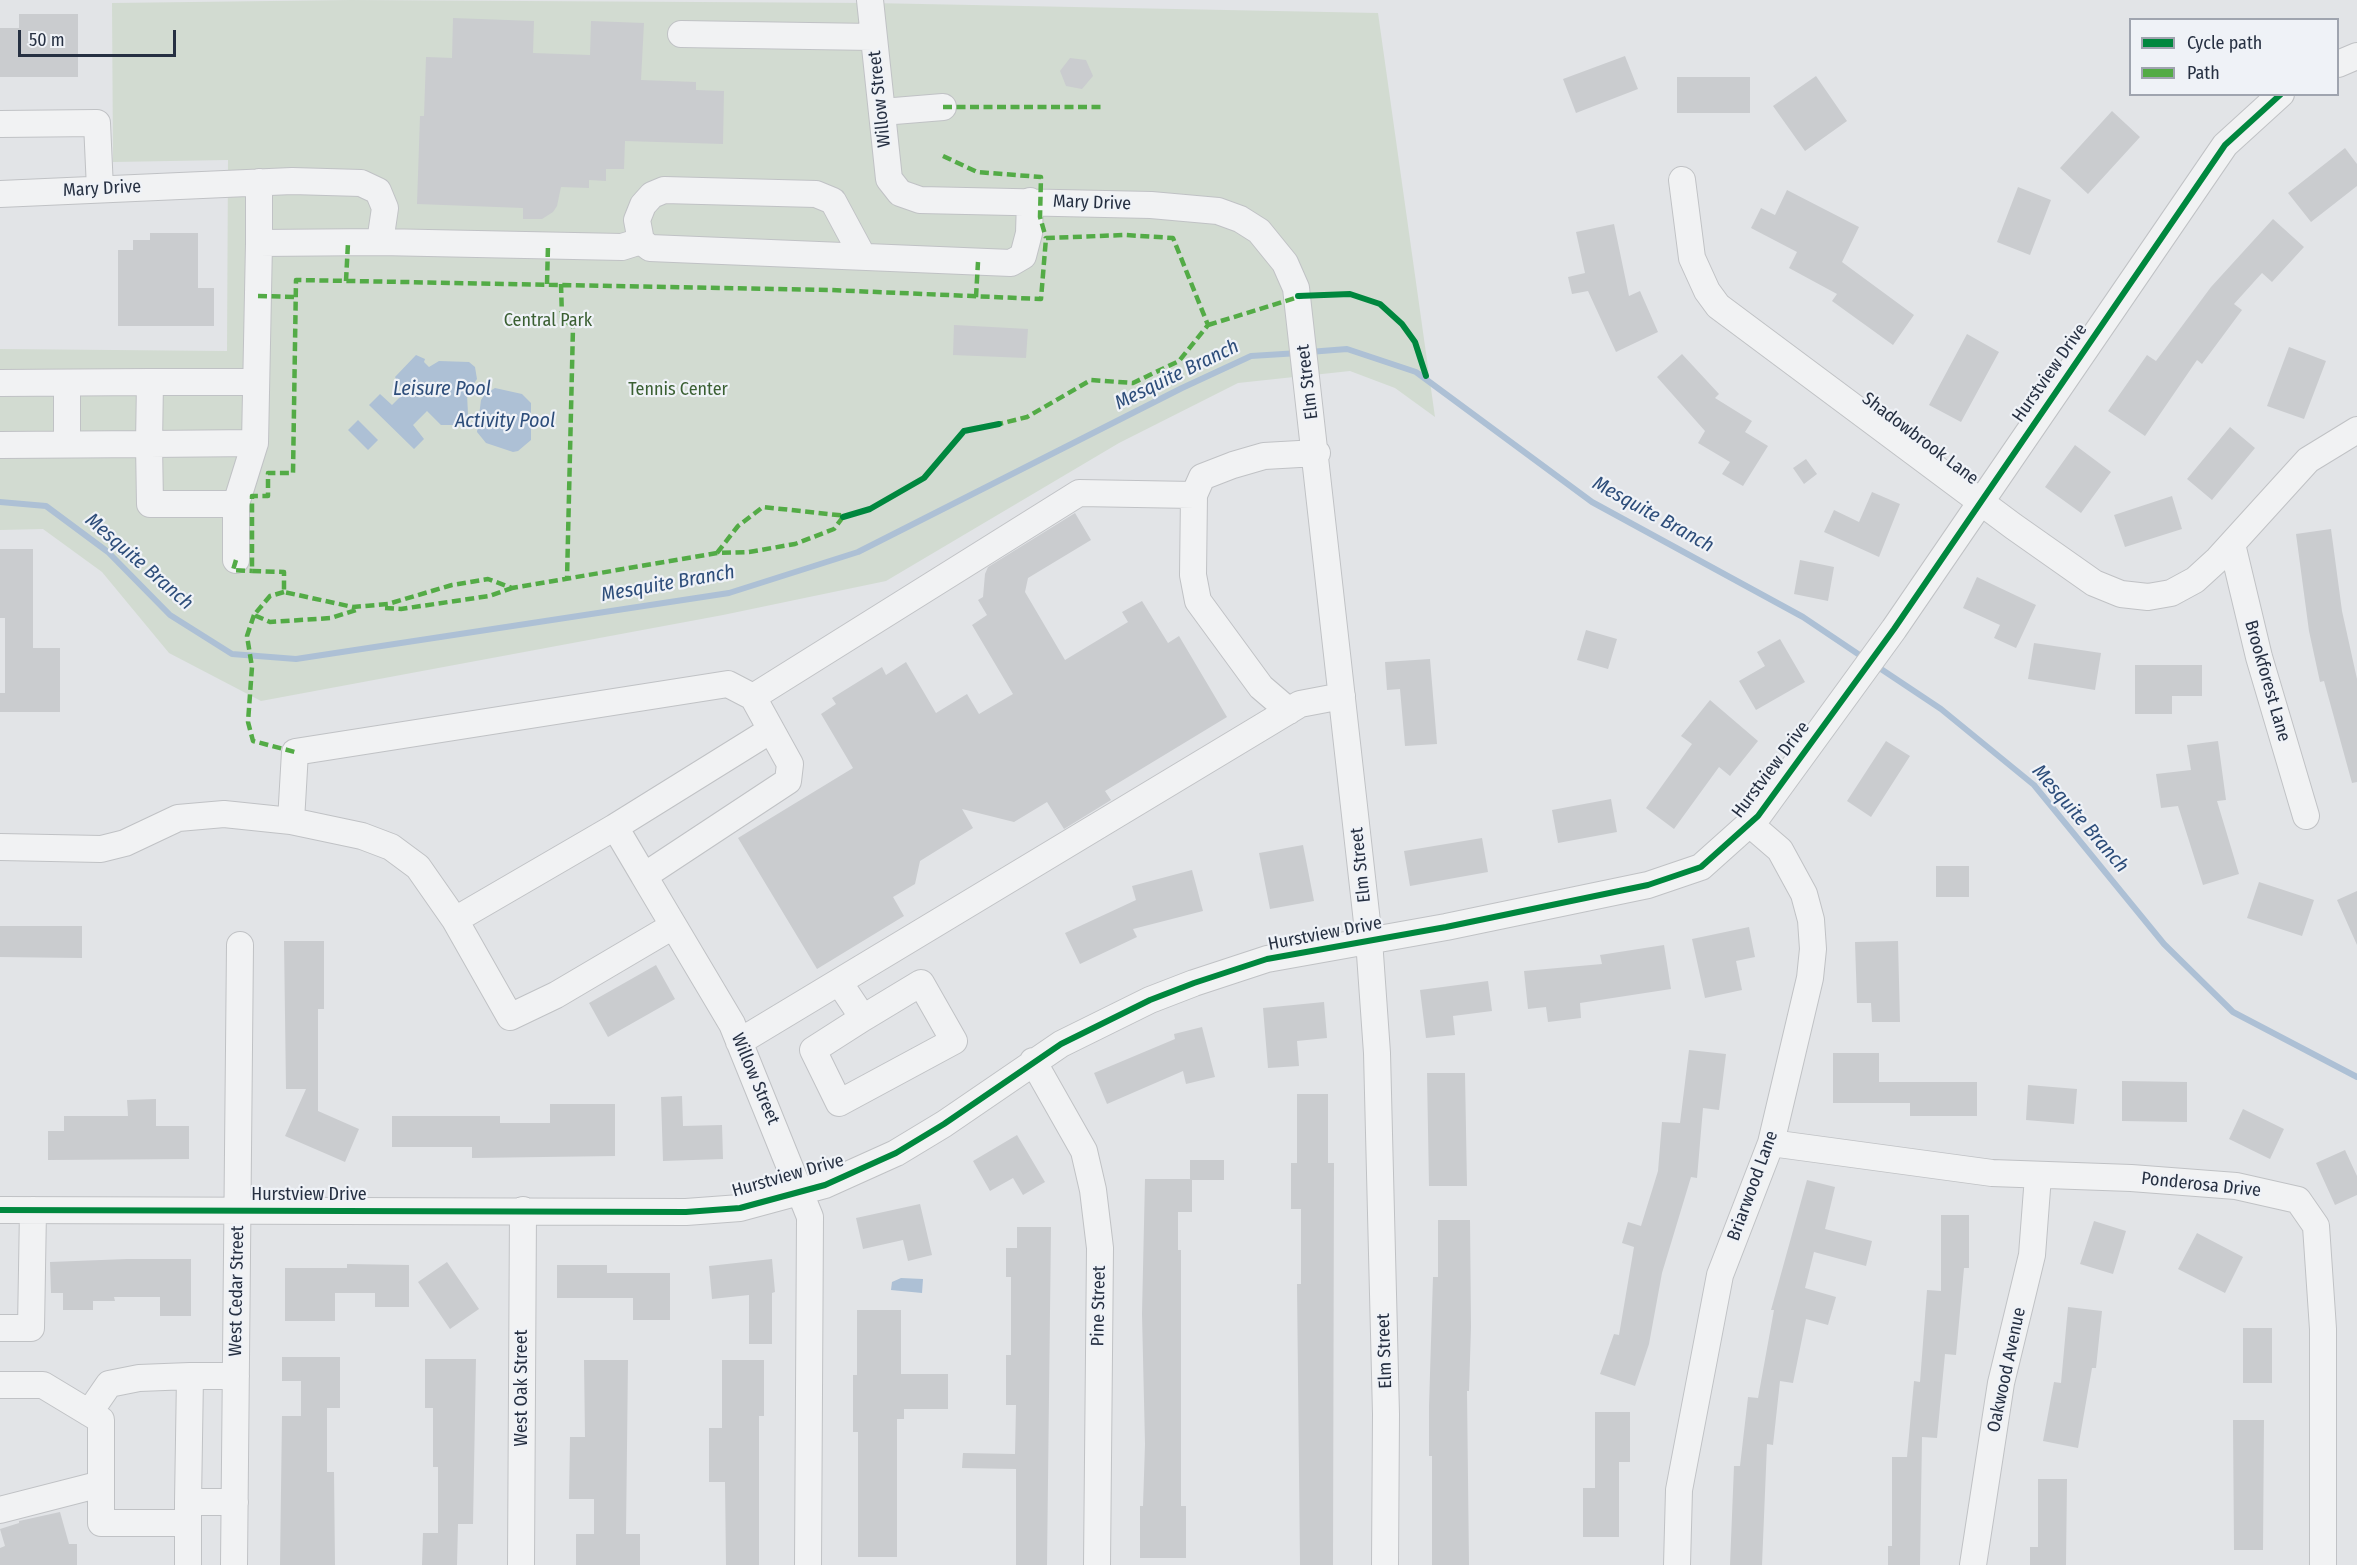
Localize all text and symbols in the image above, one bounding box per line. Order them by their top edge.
scale bar [21,18,178,56]
legend [2129,18,2339,96]
text: 50 m [29,29,65,51]
text: Cycle path [2187,32,2262,54]
street label: Willow Street [864,50,896,148]
text: Path [2187,62,2220,84]
street label: Mary Drive [62,176,142,202]
street label: Mary Drive [1053,191,1131,215]
park label: Central Park [504,310,592,332]
street label: Hurstview Drive [2008,320,2092,426]
water label: Mesquite Branch [1111,335,1243,415]
street label: Elm Street [1293,343,1323,421]
water label: Leisure Pool [393,377,491,401]
park label: Tennis Center [628,379,728,401]
street label: Shadowbrook Lane [1858,388,1982,490]
water label: Activity Pool [455,409,555,433]
water label: Mesquite Branch [1588,472,1718,558]
water label: Mesquite Branch [80,509,198,615]
water label: Mesquite Branch [599,560,737,608]
street label: Brookforest Lane [2239,618,2295,744]
street label: Hurstview Drive [1728,717,1814,823]
water label: Mesquite Branch [2027,760,2133,878]
street label: Elm Street [1346,826,1376,904]
street label: Hurstview Drive [1266,912,1384,956]
street label: Willow Street [726,1030,784,1128]
street label: Briarwood Lane [1723,1128,1783,1244]
street label: Hurstview Drive [730,1150,846,1202]
street label: Ponderosa Drive [2140,1168,2262,1202]
street label: Hurstview Drive [251,1184,367,1206]
street label: West Cedar Street [225,1225,249,1357]
street label: Pine Street [1087,1265,1111,1347]
street label: Oakwood Avenue [1983,1306,2031,1434]
street label: Elm Street [1373,1313,1397,1389]
street label: West Oak Street [511,1330,533,1446]

